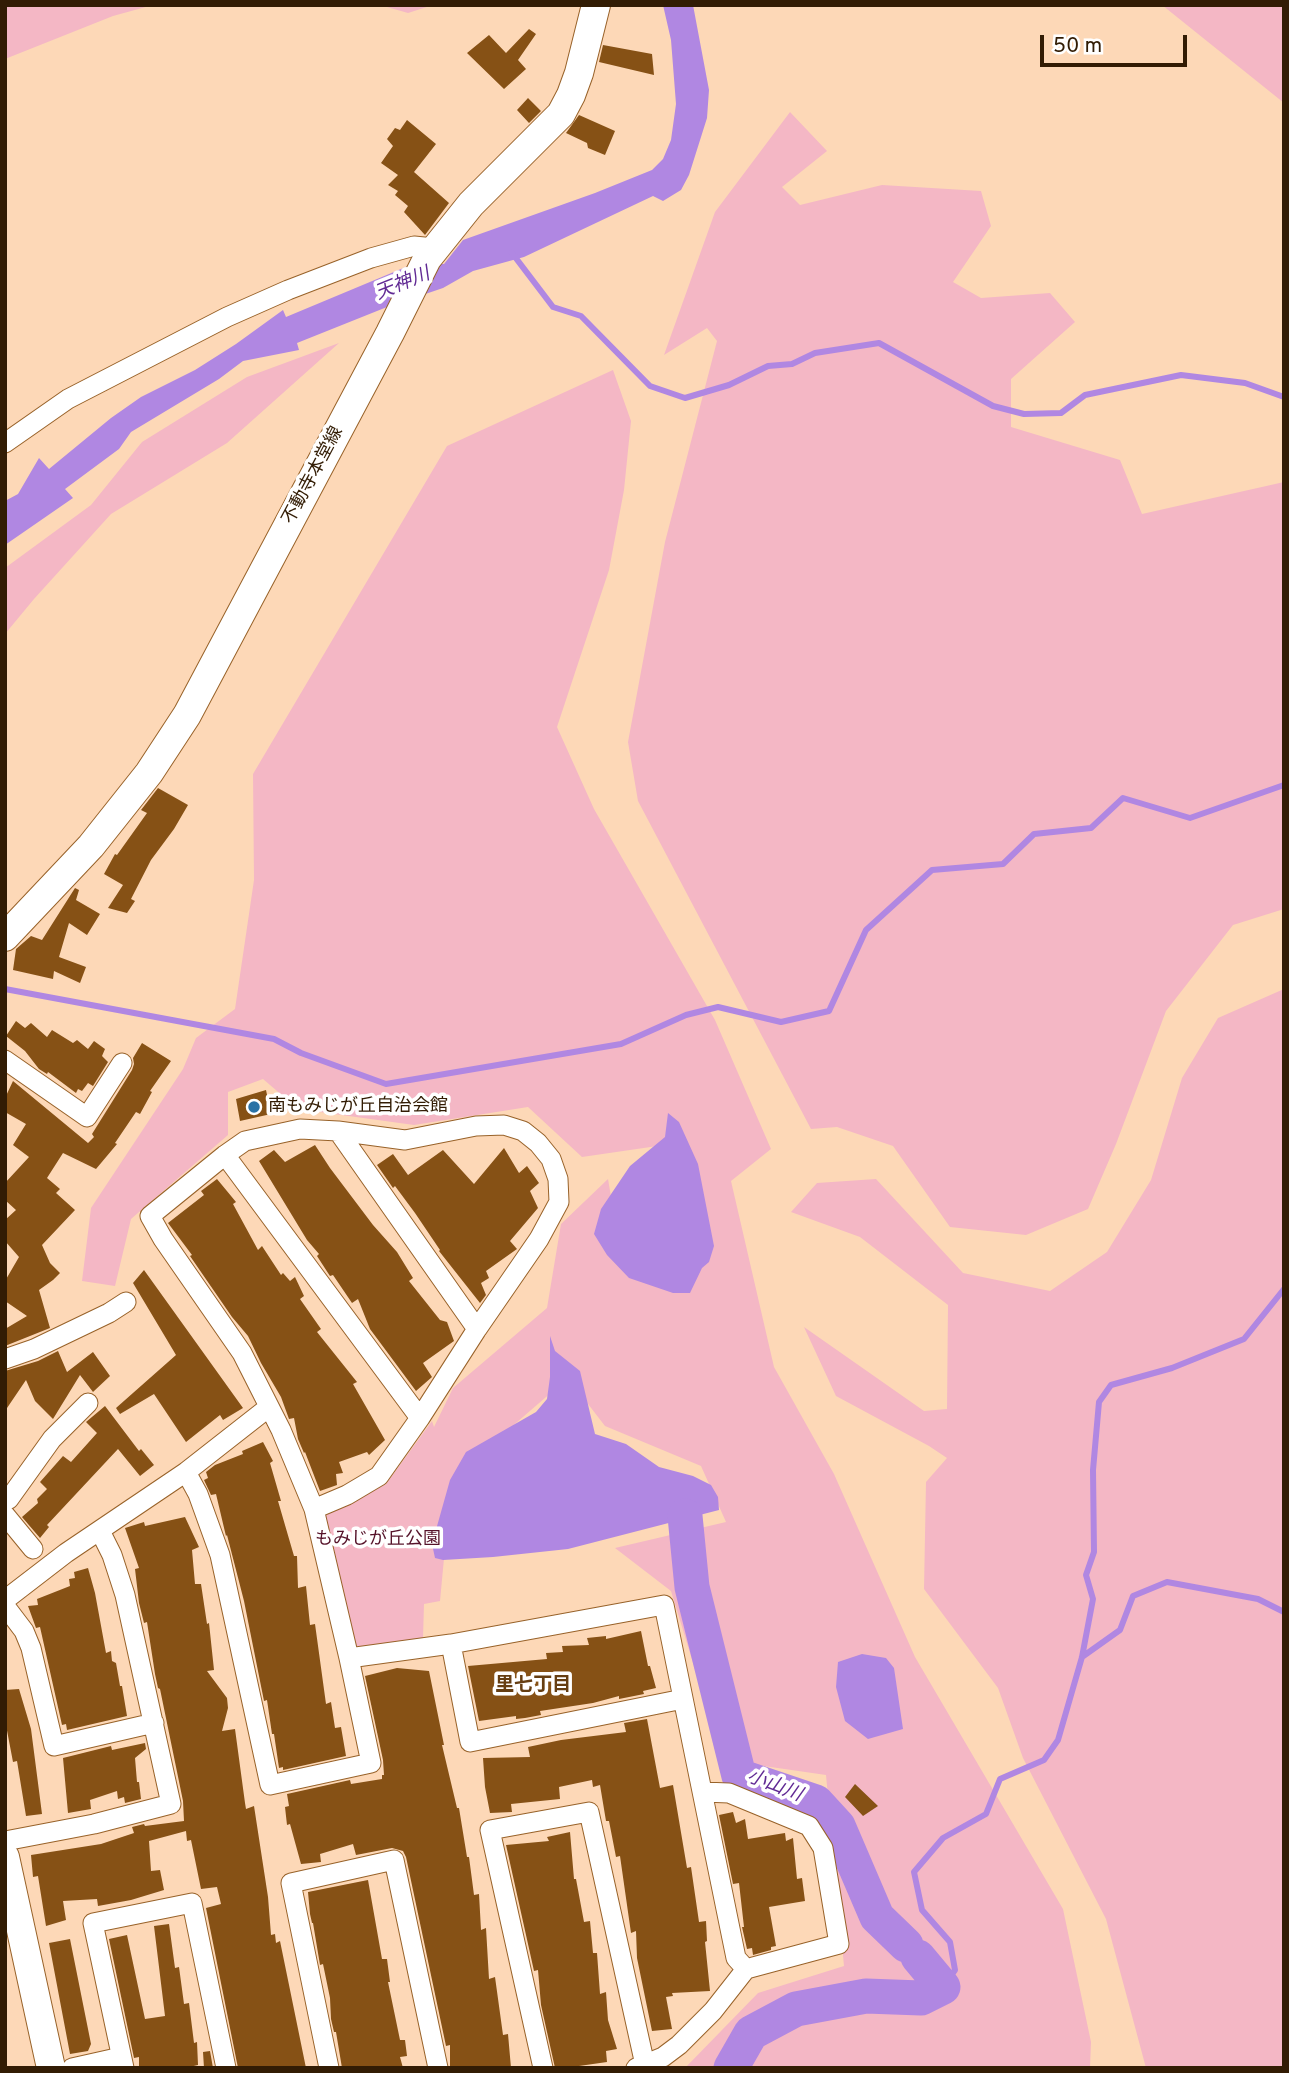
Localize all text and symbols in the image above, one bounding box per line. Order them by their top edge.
scale bar [1044,21,1191,65]
text: 50 m [1053,33,1102,60]
water label: 天神川 [372,264,434,306]
street label: 不動寺本堂線 [279,423,349,529]
place label: 南もみじが丘自治会館 [268,1096,448,1118]
marker: 南もみじが丘自治会館 [246,1099,262,1115]
park label: もみじが丘公園 [315,1529,441,1551]
district label: 里七丁目 [495,1675,571,1697]
water label: 小山川 [743,1766,805,1808]

